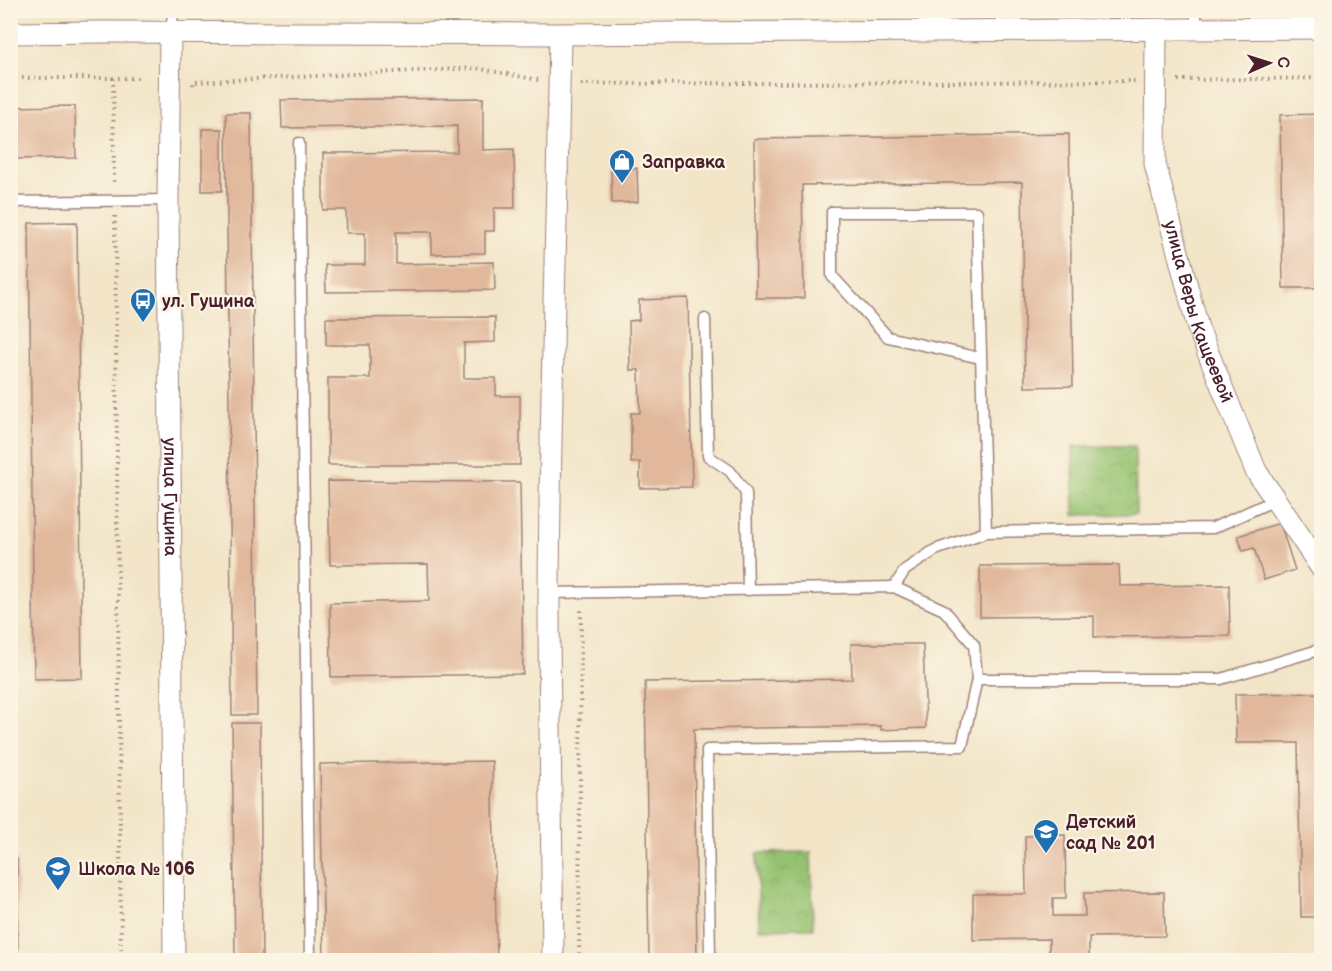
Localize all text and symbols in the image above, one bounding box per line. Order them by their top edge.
north arrow [1239,33,1299,93]
text: С [1273,56,1292,68]
shop icon: Заправка [607,147,637,185]
place label: Заправка [642,152,726,173]
street label: улица Веры Кащеевой [1159,218,1237,406]
bus stop icon: ул. Гущина [128,286,158,324]
place label: ул. Гущина [162,291,255,312]
street label: улица Гущина [159,438,181,557]
place label: Детский сад № 201 [1066,812,1155,854]
school or university icon: Детский сад № 201 [1031,817,1061,855]
school or university icon: Школа № 106 [43,854,73,892]
place label: Школа № 106 [78,859,195,880]

